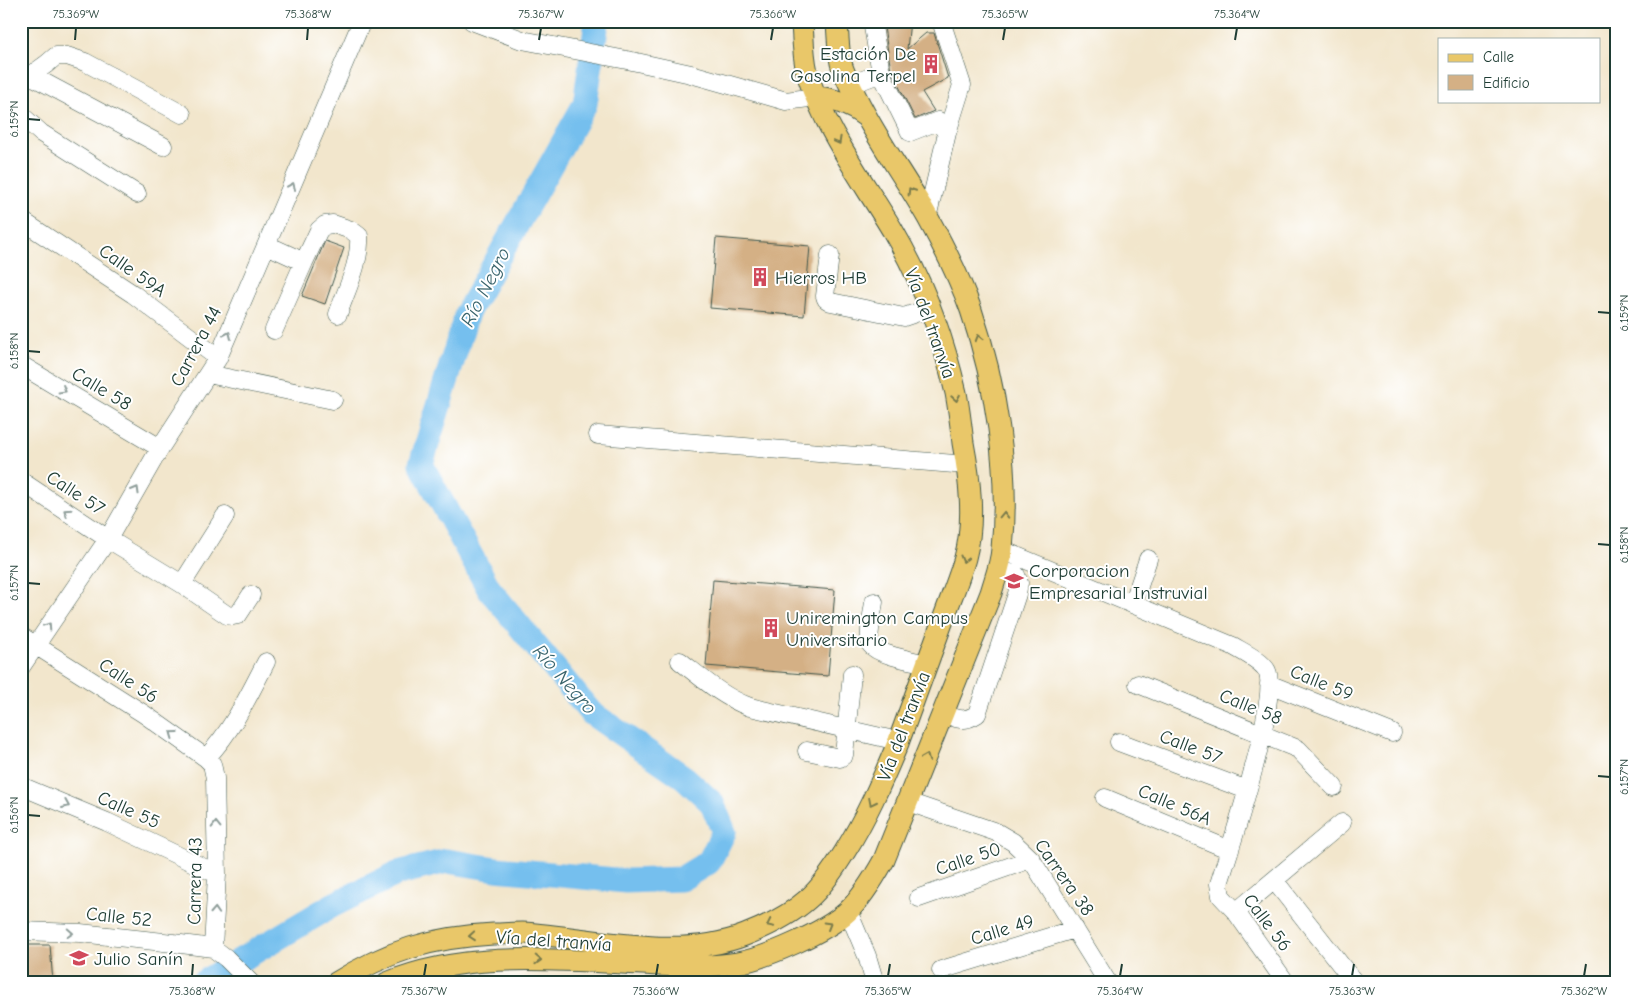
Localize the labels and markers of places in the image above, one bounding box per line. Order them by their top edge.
place label: Estación De Gasolina Terpel [790,43,916,87]
building icon: Estación De Gasolina Terpel [920,53,942,75]
building icon: Hierros HB [749,266,771,288]
place label: Hierros HB [775,267,867,289]
place label: Corporacion Empresarial Instruvial [1029,560,1208,604]
school or university icon: Corporacion Empresarial Instruvial [1003,570,1025,592]
place label: Uniremington Campus Universitario [786,607,968,651]
building icon: Uniremington Campus Universitario [760,617,782,639]
school or university icon: Julio Sanín [68,947,90,969]
place label: Julio Sanín [94,948,183,970]

